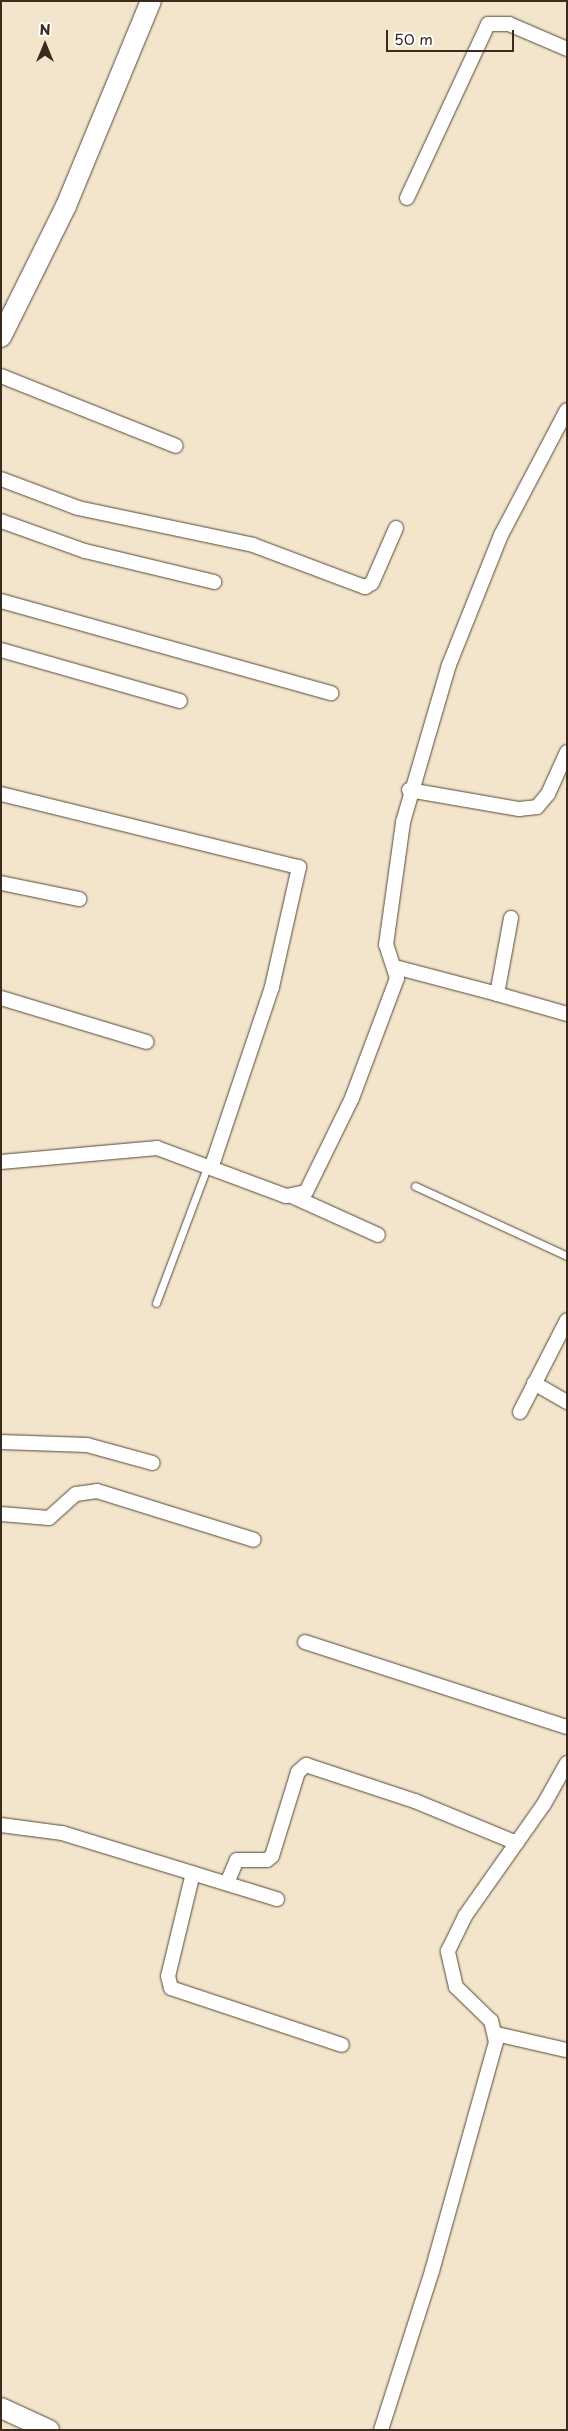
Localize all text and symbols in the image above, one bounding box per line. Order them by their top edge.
text: N [39,19,51,40]
north arrow [20,20,70,70]
scale bar [388,20,516,52]
text: 50 m [394,27,433,50]

